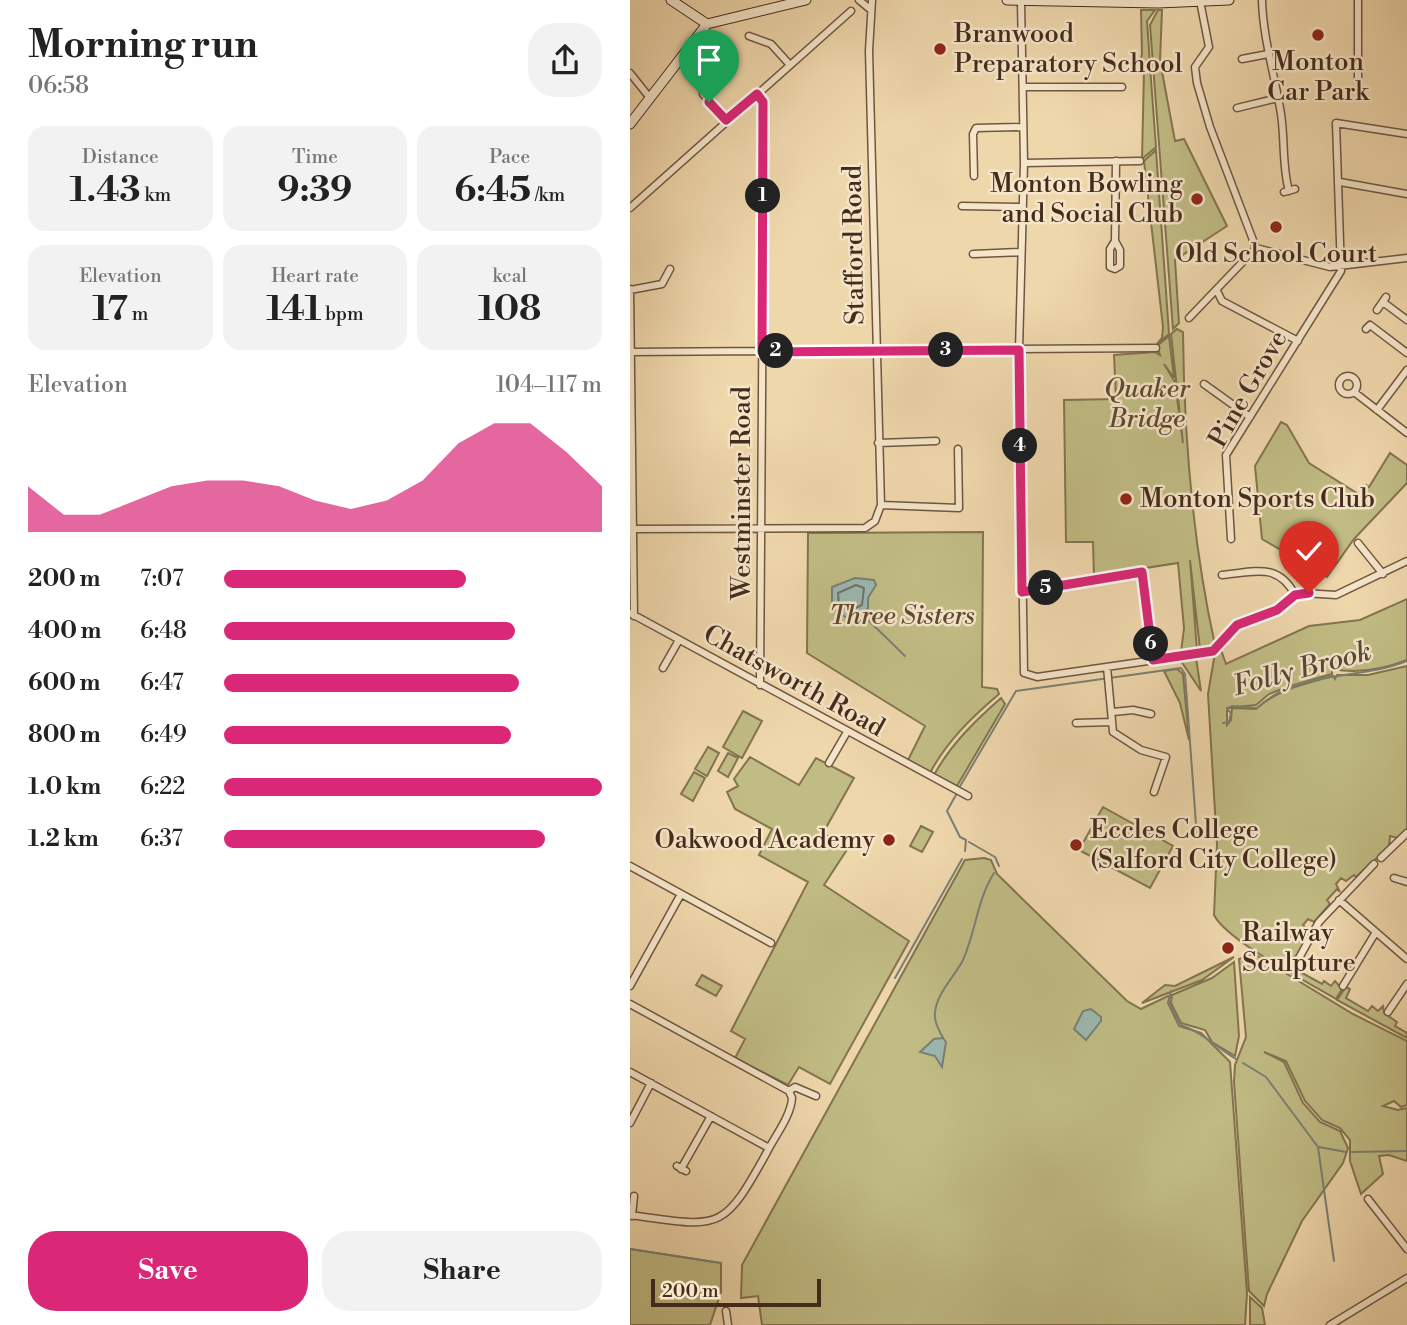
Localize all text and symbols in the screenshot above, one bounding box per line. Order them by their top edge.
place label: Branwood Preparatory School [953,18,1183,80]
text: Morning run [28,22,258,69]
button: share [528,23,602,97]
marker: Monton Car Park [1310,27,1326,43]
pin [679,30,739,102]
icon: arrive [690,41,728,79]
marker: Branwood Preparatory School [932,41,948,57]
place label: Monton Car Park [1267,46,1370,108]
text: 06:58 [28,72,89,100]
text: Distance [82,145,159,169]
text: Time [292,145,338,169]
text: Pace [489,145,530,169]
street label: Stafford Road [837,164,871,325]
place label: Monton Bowling and Social Club [990,168,1184,230]
text: 1.43 [69,169,141,212]
text: 9:39 [278,169,352,212]
text: 6:45 [454,169,531,212]
pin: 1 [746,178,780,214]
text: km [141,183,171,207]
text: /km [531,183,565,207]
text: 1 [758,183,767,207]
marker: Monton Bowling and Social Club [1189,191,1205,207]
marker: Old School Court [1268,219,1284,235]
place label: Old School Court [1175,238,1377,270]
text: Elevation [79,264,161,288]
text: Heart rate [271,264,359,288]
text: kcal [492,264,527,288]
text: 17 [92,288,128,331]
text: 141 [266,288,321,331]
text: 108 [478,288,541,331]
text: m [128,302,148,326]
text: bpm [321,302,364,326]
street label: Pine Grove [1202,325,1294,453]
pin: 3 [928,332,964,368]
pin: 2 [758,334,794,368]
text: 3 [940,337,951,361]
text: 2 [770,338,781,362]
text: Elevation [28,371,128,399]
text: 104–117 m [496,371,602,399]
park label: Quaker Bridge [1104,373,1191,435]
street label: Westminster Road [726,386,758,601]
pin: 4 [1002,428,1038,464]
text: 4 [1013,433,1026,457]
place label: Monton Sports Club [1140,483,1375,515]
marker: Monton Sports Club [1118,491,1134,507]
pin [1279,521,1339,593]
icon: check [1290,532,1328,570]
text: 200 m [28,565,100,593]
text: 7:07 [140,565,184,593]
pin: 5 [1028,570,1064,606]
text: 5 [1040,575,1051,599]
park label: Three Sisters [829,600,975,632]
text: 400 m [28,617,101,645]
text: 6:48 [140,617,187,645]
street label: Chatsworth Road [698,618,891,744]
pin: 6 [1134,626,1168,662]
text: 6 [1145,631,1156,655]
water label: Folly Brook [1229,634,1375,704]
text: 600 m [28,669,101,697]
text: 6:47 [140,669,184,697]
text: 800 m [28,721,101,749]
text: 6:49 [140,721,187,749]
text: 1.0 km [28,773,101,801]
text: 6:22 [140,773,185,801]
place label: Eccles College (Salford City College) [1090,814,1337,876]
place label: Oakwood Academy [654,824,875,856]
text: 1.2 km [28,825,99,853]
text: 6:37 [140,825,183,853]
marker: Oakwood Academy [881,832,897,848]
marker: Eccles College (Salford City College) [1068,837,1084,853]
place label: Railway Sculpture [1242,917,1356,979]
marker: Railway Sculpture [1220,940,1236,956]
button: Save [28,1231,308,1311]
button: Share [322,1231,602,1311]
scale bar [651,1276,821,1308]
text: 200 m [662,1279,719,1303]

